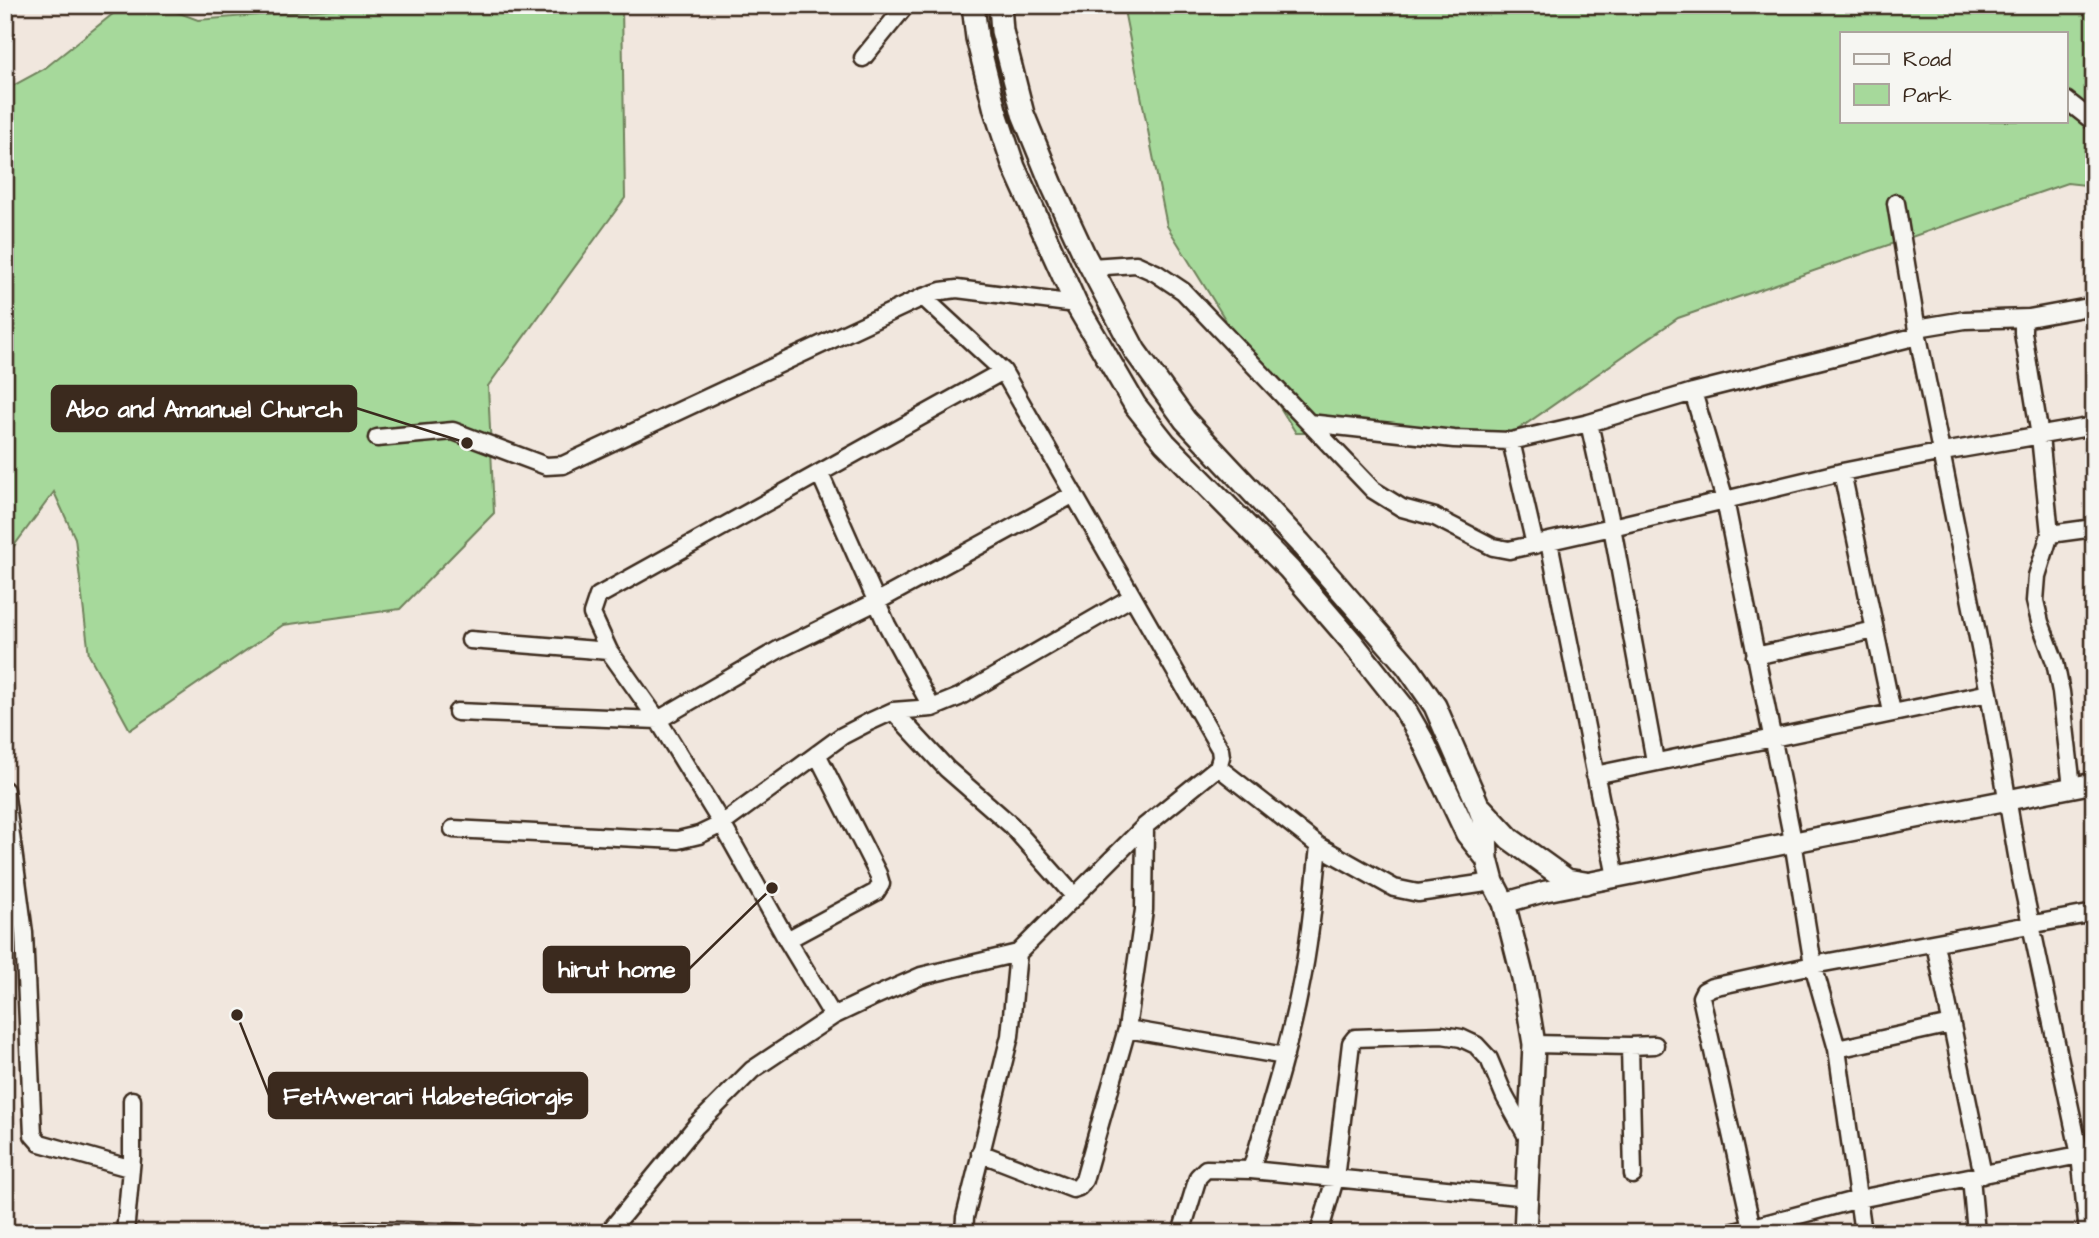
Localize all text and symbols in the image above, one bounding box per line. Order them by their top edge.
legend [1840,32,2068,122]
text: Road [1903,45,1951,74]
text: Park [1903,81,1952,110]
callout: Abo and Amanuel Church [52,386,356,431]
text: Abo and Amanuel Church [66,393,343,427]
callout: hirut home [544,947,689,992]
text: hirut home [558,953,676,987]
callout: FetAwerari HabeteGiorgis [269,1073,587,1118]
text: FetAwerari HabeteGiorgis [283,1080,573,1115]

